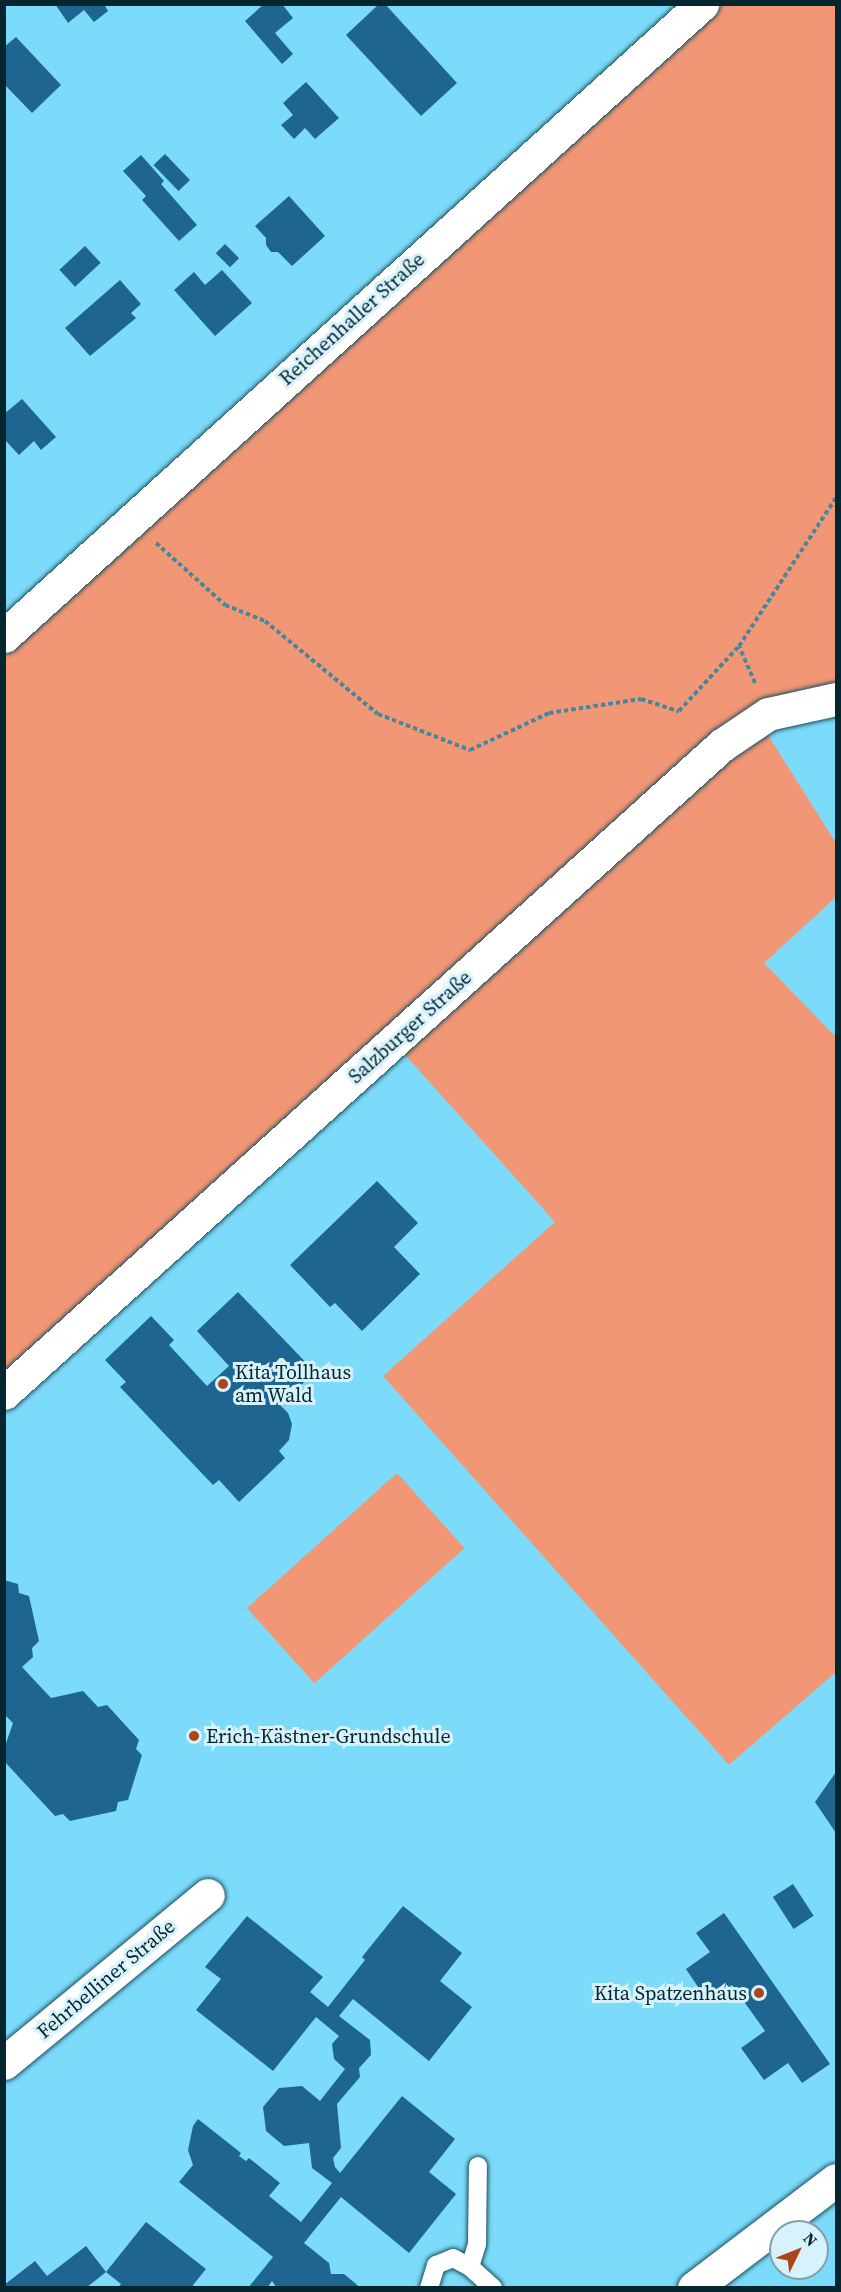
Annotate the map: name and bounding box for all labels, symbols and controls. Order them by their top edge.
street label: Reichenhaller Straße [274,247,430,391]
street label: Salzburger Straße [344,965,476,1089]
place label: Kita Tollhaus am Wald [235,1360,352,1407]
marker: Kita Tollhaus am Wald [216,1377,230,1391]
place label: Erich-Kästner-Grundschule [206,1724,451,1748]
marker: Erich-Kästner-Grundschule [187,1729,201,1743]
street label: Fehrbelliner Straße [32,1914,180,2044]
place label: Kita Spatzenhaus [594,1981,747,2005]
marker: Kita Spatzenhaus [752,1986,766,2000]
north arrow [769,2220,829,2280]
text: N [799,2227,823,2251]

